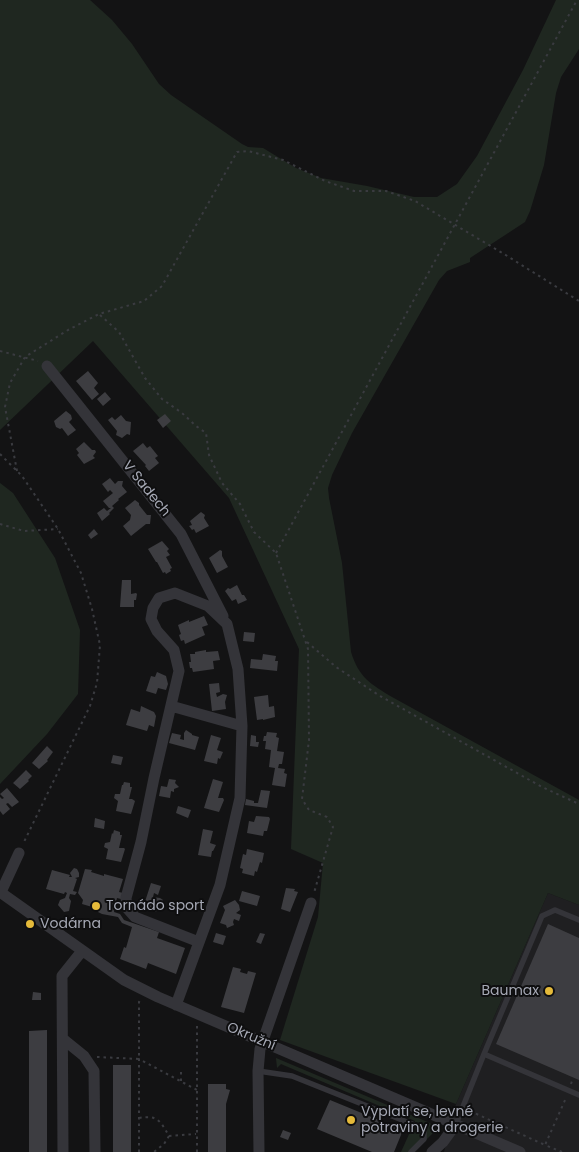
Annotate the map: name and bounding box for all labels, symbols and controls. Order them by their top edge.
street label: V Sadech [119,458,173,520]
place label: Tornádo sport [106,898,204,914]
marker: Tornádo sport [90,900,102,912]
place label: Vodárna [40,916,101,932]
marker: Vodárna [24,918,36,930]
place label: Baumax [481,983,539,999]
marker: Baumax [543,985,555,997]
street label: Okružní [224,1019,278,1055]
place label: Vyplatí se, levné potraviny a drogerie [361,1104,503,1136]
marker: Vyplatí se, levné potraviny a drogerie [345,1114,357,1126]

